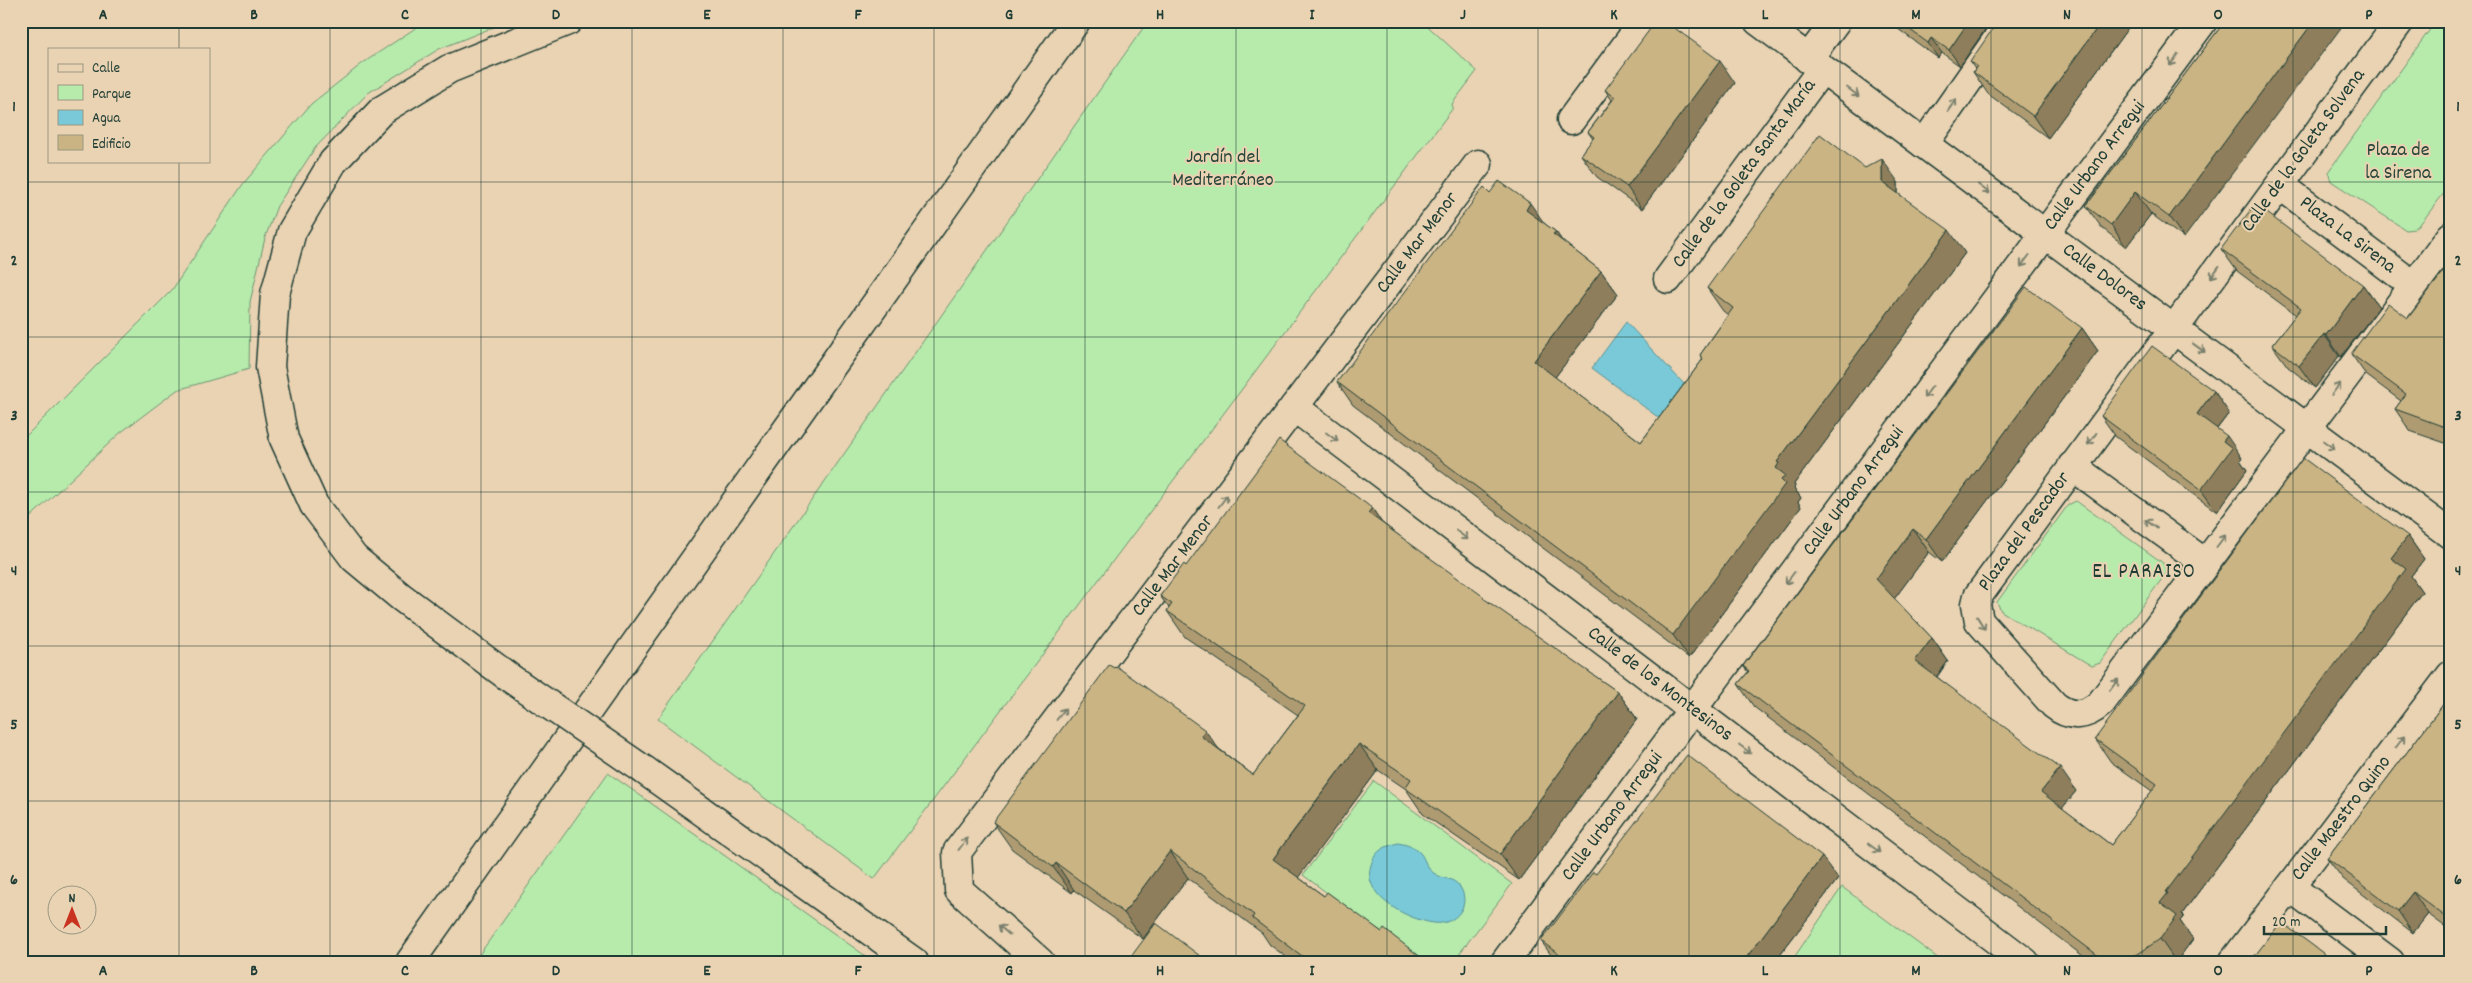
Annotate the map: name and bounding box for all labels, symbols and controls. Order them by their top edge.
text: A [99,4,108,27]
text: B [250,4,258,27]
text: C [401,4,409,27]
text: D [552,4,561,27]
text: E [703,4,711,27]
text: F [854,4,862,27]
text: G [1005,4,1013,27]
text: H [1156,4,1164,27]
text: I [1310,4,1316,27]
text: J [1460,4,1466,27]
text: K [1610,4,1618,27]
text: L [1762,4,1769,27]
text: M [1911,4,1921,27]
text: N [2063,4,2071,27]
text: O [2213,4,2223,27]
text: P [2365,4,2373,27]
legend [48,48,210,162]
one-way arrow [2169,53,2179,67]
text: Calle [92,58,121,80]
street label: Calle de la Goleta Solvena [2235,63,2373,238]
street label: Calle de la Goleta Santa María [1666,73,1824,274]
text: Parque [92,84,132,106]
one-way arrow [1846,87,1860,97]
street label: Calle Urbano Arregui [2038,95,2153,237]
text: 1 [12,96,16,119]
text: 1 [2456,96,2460,119]
one-way arrow [1947,98,1957,112]
text: Agua [92,108,121,130]
text: Edificio [92,134,131,156]
park label: Plaza de la Sirena [2365,137,2432,188]
park label: Jardín del Mediterráneo [1172,144,1274,195]
one-way arrow [1977,184,1991,194]
street label: Calle Mar Menor [1370,186,1466,300]
street label: Plaza La Sirena [2293,190,2402,281]
street label: Calle Dolores [2056,237,2153,319]
text: 2 [11,250,18,273]
text: 2 [2455,250,2462,273]
one-way arrow [2020,254,2030,268]
one-way arrow [2210,265,2221,278]
one-way arrow [2191,343,2205,353]
one-way arrow [2331,382,2341,396]
one-way arrow [1923,385,1934,398]
text: 3 [10,405,18,428]
text: 3 [2454,405,2462,428]
street label: Calle Urbano Arregui [1796,420,1912,562]
one-way arrow [1325,432,1339,442]
one-way arrow [2087,432,2097,446]
one-way arrow [2322,439,2335,450]
street label: Plaza del Pescador [1972,466,2078,598]
one-way arrow [1217,495,1228,508]
street label: Calle Mar Menor [1126,509,1222,623]
one-way arrow [2144,519,2158,529]
one-way arrow [1455,530,1469,540]
one-way arrow [2216,535,2227,548]
district label: EL PARAISO [2092,558,2196,588]
text: 4 [11,560,17,583]
text: 4 [2455,560,2461,583]
one-way arrow [1785,571,1795,585]
one-way arrow [1977,615,1987,629]
street label: Calle de los Montesinos [1581,620,1738,749]
one-way arrow [2109,678,2119,692]
one-way arrow [1056,707,1066,721]
text: 5 [10,714,18,737]
text: 5 [2454,714,2462,737]
one-way arrow [2395,735,2405,749]
one-way arrow [1738,744,1751,755]
street label: Calle Urbano Arregui [1555,745,1671,888]
street label: Calle Maestro Quino [2285,750,2399,887]
one-way arrow [958,837,968,851]
one-way arrow [1867,842,1880,853]
text: 6 [10,869,18,892]
text: 6 [2454,869,2462,892]
north arrow [48,886,98,936]
text: N [69,889,76,909]
scale bar [2264,903,2387,935]
text: 20 m [2272,912,2300,934]
one-way arrow [997,924,1010,935]
text: A [99,960,108,983]
text: B [250,960,258,983]
text: C [401,960,409,983]
text: D [552,960,561,983]
text: E [703,960,711,983]
text: F [854,960,862,983]
text: G [1005,960,1013,983]
text: H [1156,960,1164,983]
text: I [1310,960,1316,983]
text: J [1460,960,1466,983]
text: K [1610,960,1618,983]
text: L [1762,960,1769,983]
text: M [1911,960,1921,983]
text: N [2063,960,2071,983]
text: O [2213,960,2223,983]
text: P [2365,960,2373,983]

